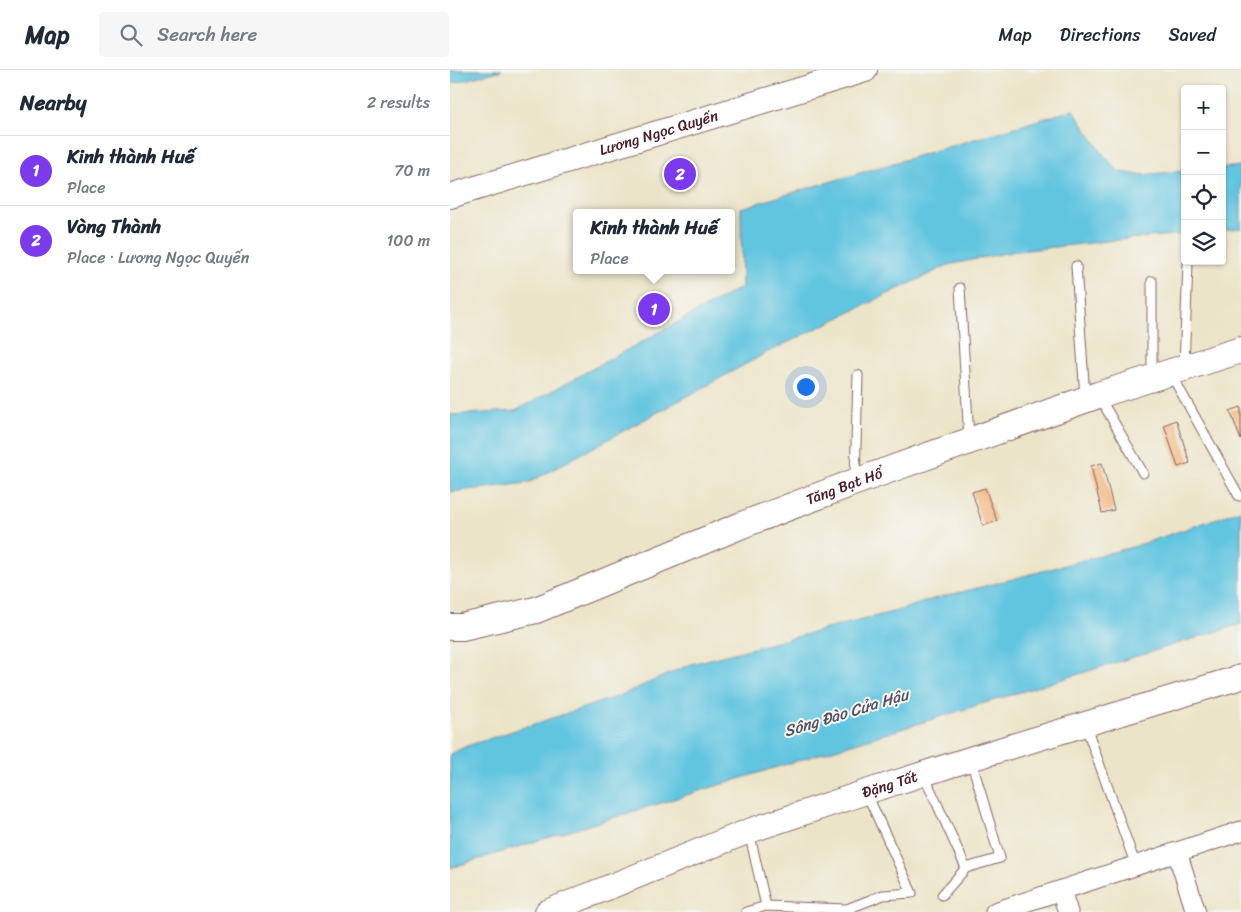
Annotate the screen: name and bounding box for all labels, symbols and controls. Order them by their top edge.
search box [99,12,449,57]
text: Map [25,14,69,56]
text: Search here [157,18,257,51]
text: Map [999,19,1032,51]
text: Directions [1060,19,1141,51]
text: Saved [1169,19,1216,51]
icon: search [117,21,145,49]
text: Nearby [20,84,86,122]
map controls [1181,85,1226,265]
button: + [1181,85,1226,130]
text: 2 results [367,88,430,117]
street label: Lương Ngọc Quyến [596,102,721,163]
button: − [1181,130,1226,175]
text: Kinh thành Huế [67,140,195,173]
pin: 2 [664,155,696,193]
text: 1 [33,156,39,185]
text: 70 m [394,156,430,185]
text: Place [67,173,106,202]
button: locate [1181,175,1226,220]
popup [573,209,735,274]
text: Vòng Thành [67,210,161,243]
text: Kinh thành Huế [590,211,718,244]
button: layers [1181,220,1226,265]
text: 2 [31,226,41,255]
text: 100 m [386,226,430,255]
text: Place · Lương Ngọc Quyến [67,243,249,272]
text: Place [590,244,629,273]
pin: 1 [638,290,670,328]
your location [793,374,819,400]
street label: Tăng Bạt Hổ [802,459,888,513]
water label: Sông Đào Cửa Hậu [780,679,914,745]
street label: Đặng Tất [859,763,921,805]

